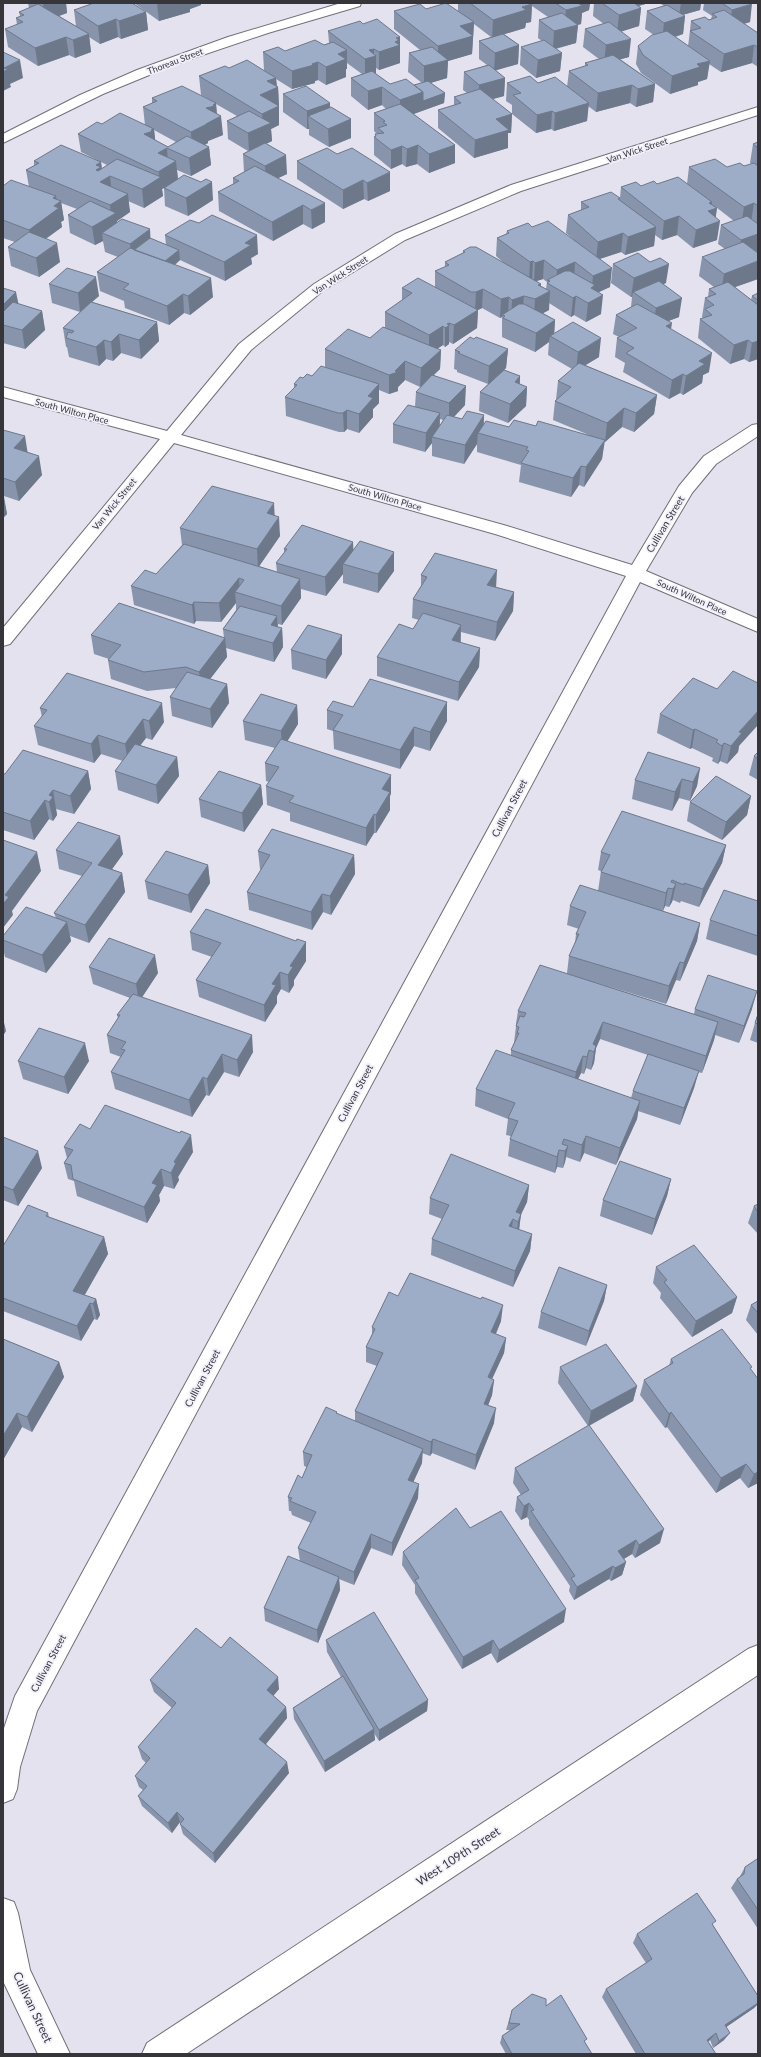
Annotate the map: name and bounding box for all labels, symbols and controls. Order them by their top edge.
street label: Thoreau Street [146,45,205,77]
street label: Van Wick Street [605,135,670,165]
street label: Van Wick Street [310,253,370,297]
street label: South Wilton Place [34,396,110,426]
street label: Van Wick Street [90,475,139,532]
street label: South Wilton Place [347,481,423,513]
street label: Cullivan Street [643,493,687,554]
street label: South Wilton Place [655,577,729,617]
street label: Cullivan Street [489,777,529,839]
street label: Cullivan Street [335,1062,375,1124]
street label: Cullivan Street [182,1347,222,1409]
street label: Cullivan Street [28,1632,68,1694]
street label: West 109th Street [413,1823,503,1889]
street label: Cullivan Street [10,1969,56,2045]

